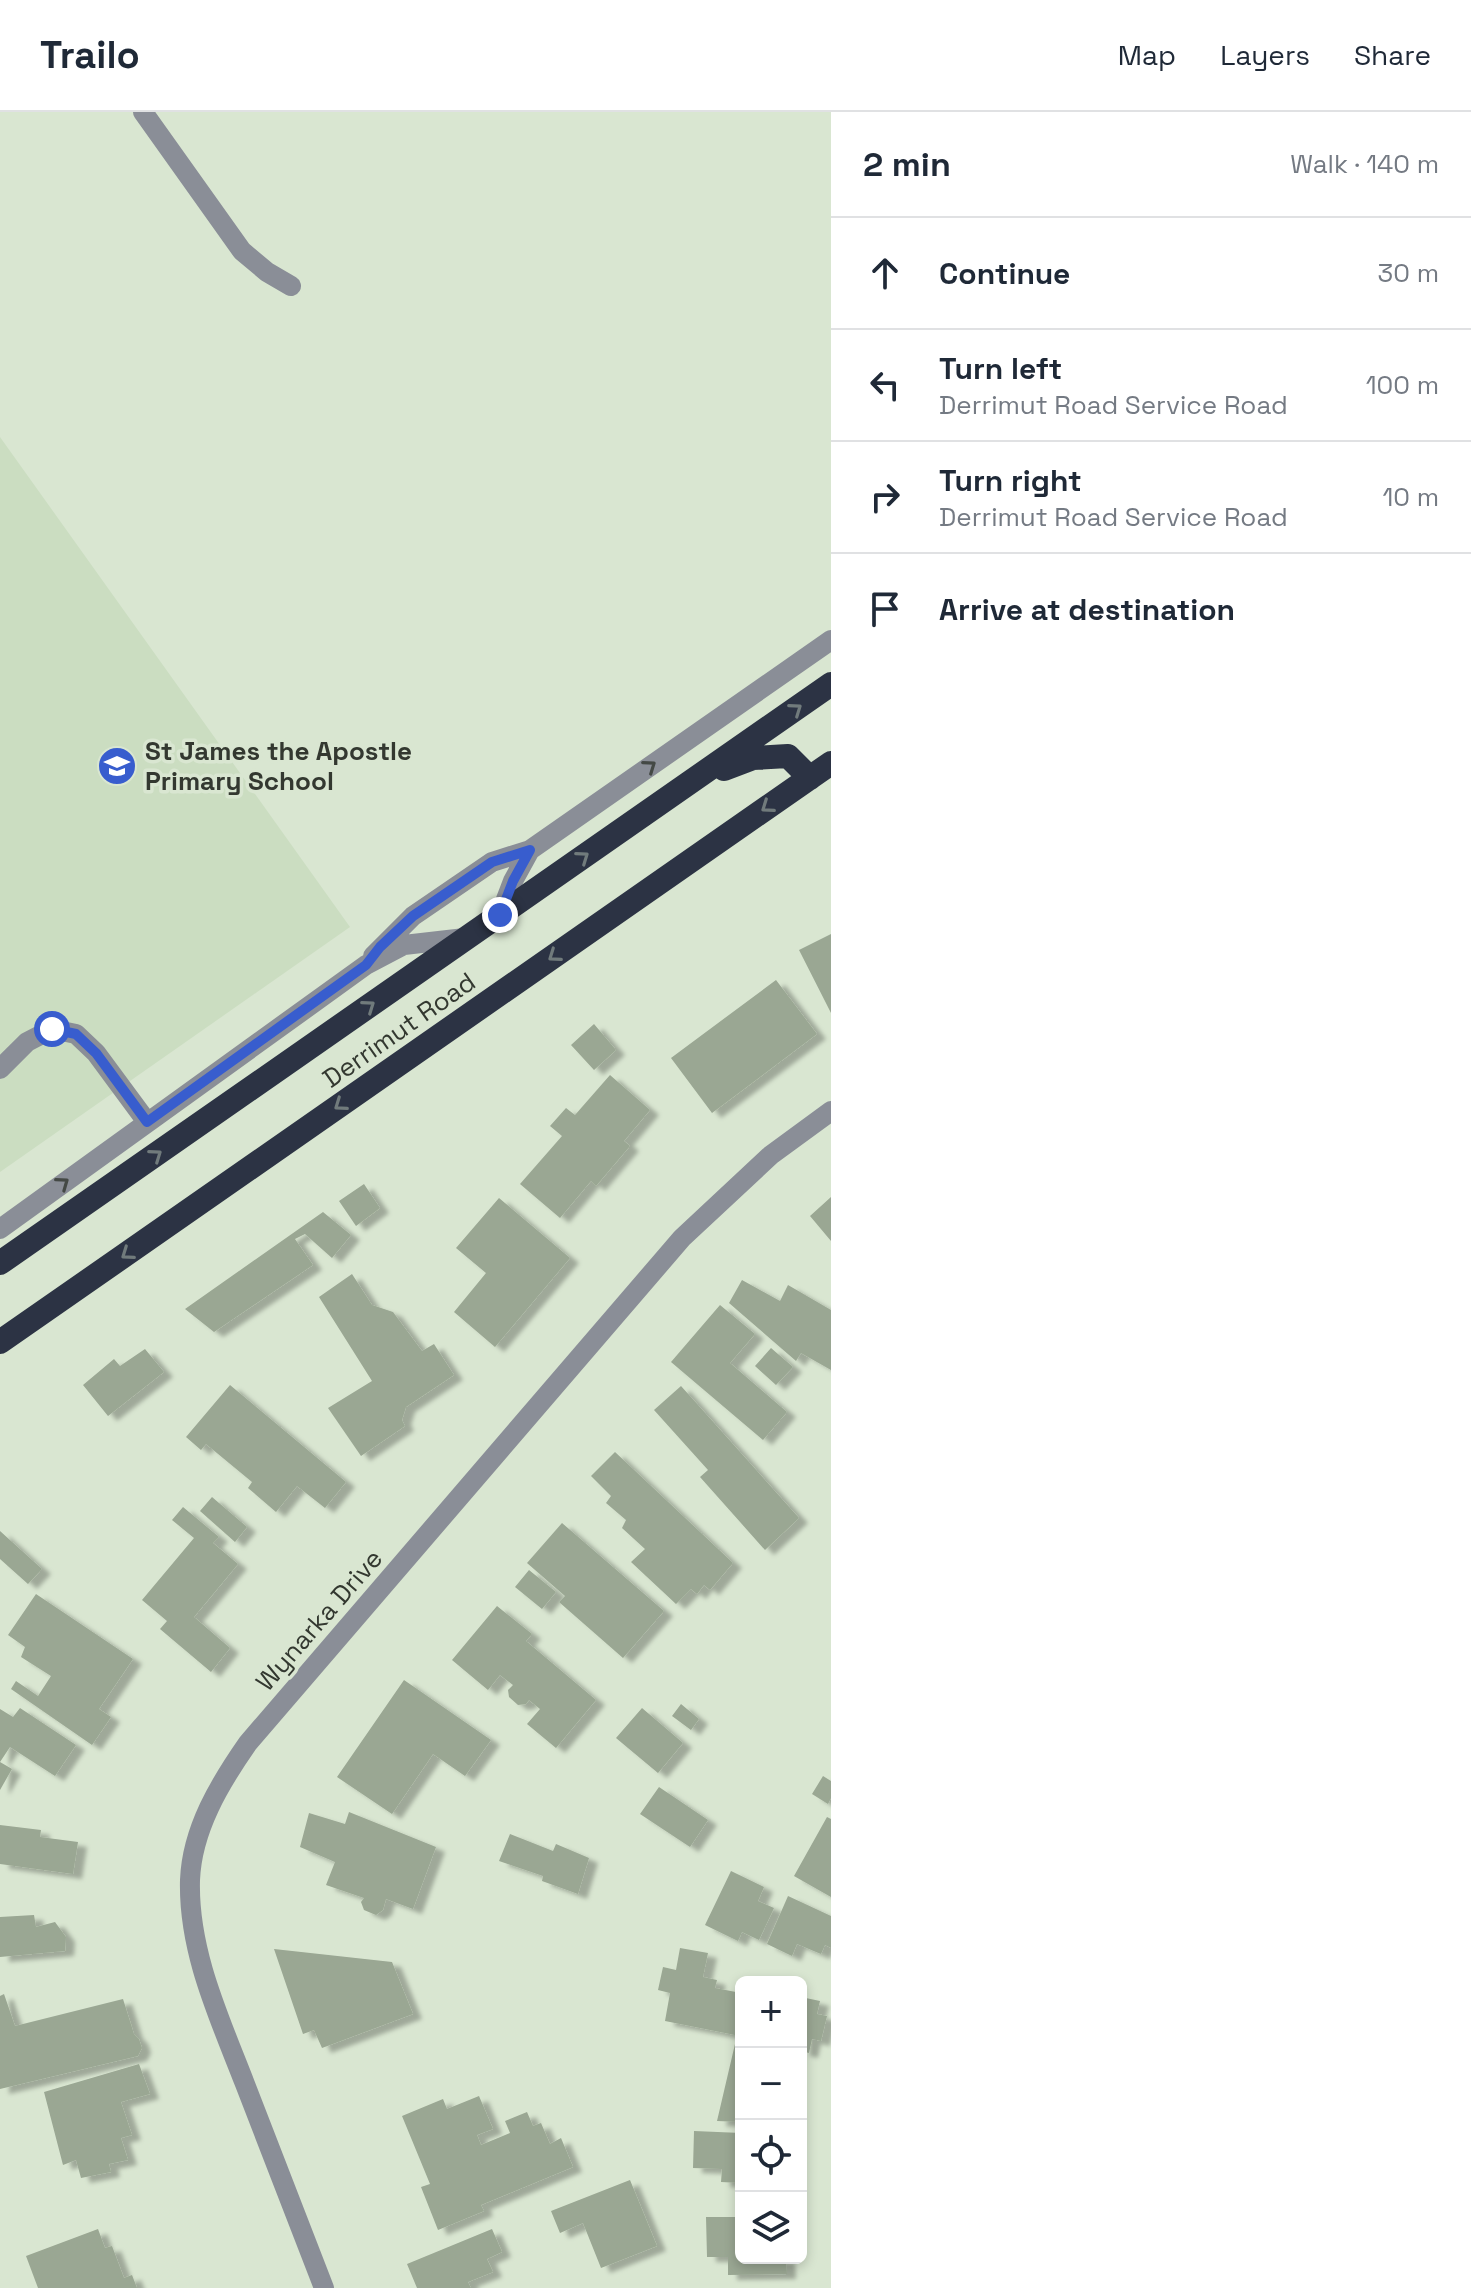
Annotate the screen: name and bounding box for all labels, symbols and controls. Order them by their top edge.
text: Trailo [40,31,140,79]
text: Map [1118,37,1176,73]
text: Layers [1220,37,1310,73]
text: Share [1354,37,1431,73]
text: 2 min [863,143,951,186]
text: Walk · 140 m [1290,147,1439,181]
icon: ahead [863,251,907,295]
text: Continue [939,254,1070,293]
text: 30 m [1378,256,1439,290]
text: Turn left [939,349,1062,388]
icon: left [863,363,907,407]
text: 100 m [1366,368,1439,402]
text: Derrimut Road Service Road [939,388,1288,422]
text: Turn right [939,461,1082,500]
icon: right [863,475,907,519]
text: 10 m [1382,480,1439,514]
text: Derrimut Road Service Road [939,500,1288,534]
icon: arrive [863,587,907,631]
text: Arrive at destination [939,590,1235,629]
one-way arrow [788,704,802,719]
place label: St James the Apostle Primary School [145,734,412,798]
school or university icon: St James the Apostle Primary School [96,745,138,787]
one-way arrow [642,761,656,776]
one-way arrow [762,797,776,812]
one-way arrow [574,852,588,867]
route end [482,897,518,933]
one-way arrow [548,946,562,961]
street label: Derrimut Road [316,965,482,1095]
one-way arrow [361,1001,375,1016]
route start [34,1011,70,1047]
one-way arrow [335,1095,349,1110]
one-way arrow [147,1150,161,1165]
one-way arrow [54,1179,69,1193]
one-way arrow [122,1244,136,1258]
street label: Wynarka Drive [248,1542,390,1698]
map controls [735,1976,807,2264]
button: + [735,1976,807,2048]
button: − [735,2048,807,2120]
button: locate [735,2120,807,2192]
button: layers [735,2192,807,2264]

